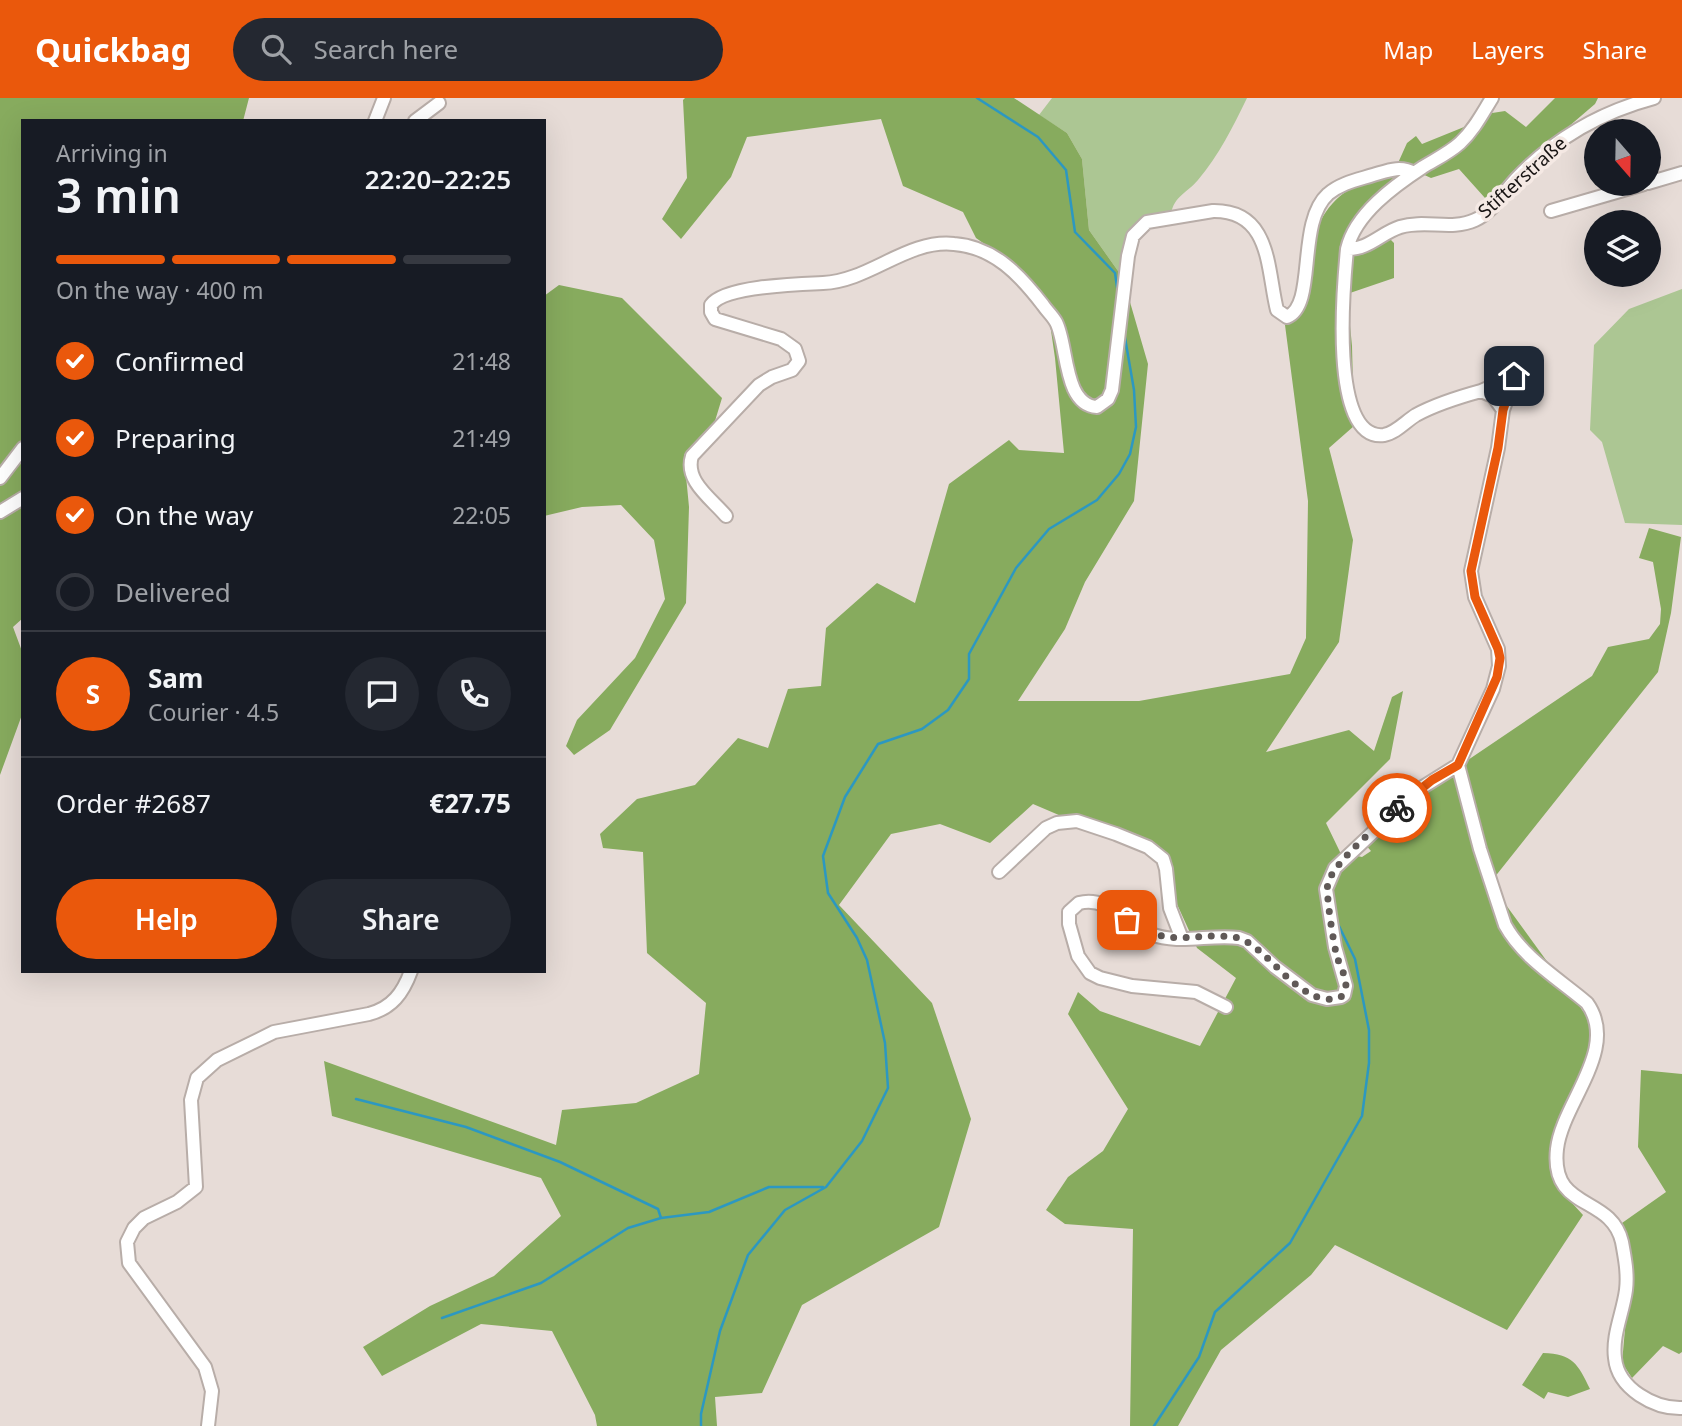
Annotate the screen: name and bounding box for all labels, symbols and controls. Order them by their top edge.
search box [233,18,723,81]
text: Quickbag [35,27,191,72]
icon: search [257,30,295,68]
text: Search here [313,31,458,67]
text: Map [1383,33,1433,66]
text: Layers [1471,33,1545,66]
text: Share [1583,33,1647,66]
north arrow [1584,119,1661,196]
map controls [1584,119,1661,287]
street label: Stifterstraße [1472,130,1572,224]
text: Arriving in [56,137,168,169]
text: 22:20–22:25 [365,161,511,197]
text: 3 min [56,164,181,226]
button: layers [1584,210,1661,287]
text: On the way · 400 m [56,274,263,306]
icon: check [56,342,94,380]
text: Confirmed [115,343,245,379]
text: 21:48 [452,345,511,377]
pin [1484,346,1544,406]
icon: home [1495,357,1533,395]
icon: check [56,419,94,457]
text: Preparing [115,420,236,456]
text: 21:49 [452,422,511,454]
icon: check [56,496,94,534]
text: On the way [115,497,253,533]
text: 22:05 [452,499,511,531]
text: Delivered [115,574,231,610]
button: chat [345,657,419,731]
button: phone [437,657,511,731]
text: Sam [148,660,203,696]
text: S [86,676,100,712]
text: Courier · 4.5 [148,696,279,728]
courier [1362,773,1432,843]
text: Order #2687 [56,785,211,821]
text: €27.75 [429,785,511,821]
icon: bike [1378,789,1416,827]
button: Help [56,879,277,959]
button: Share [291,879,511,959]
pin [1097,890,1157,950]
icon: bag [1108,901,1146,939]

